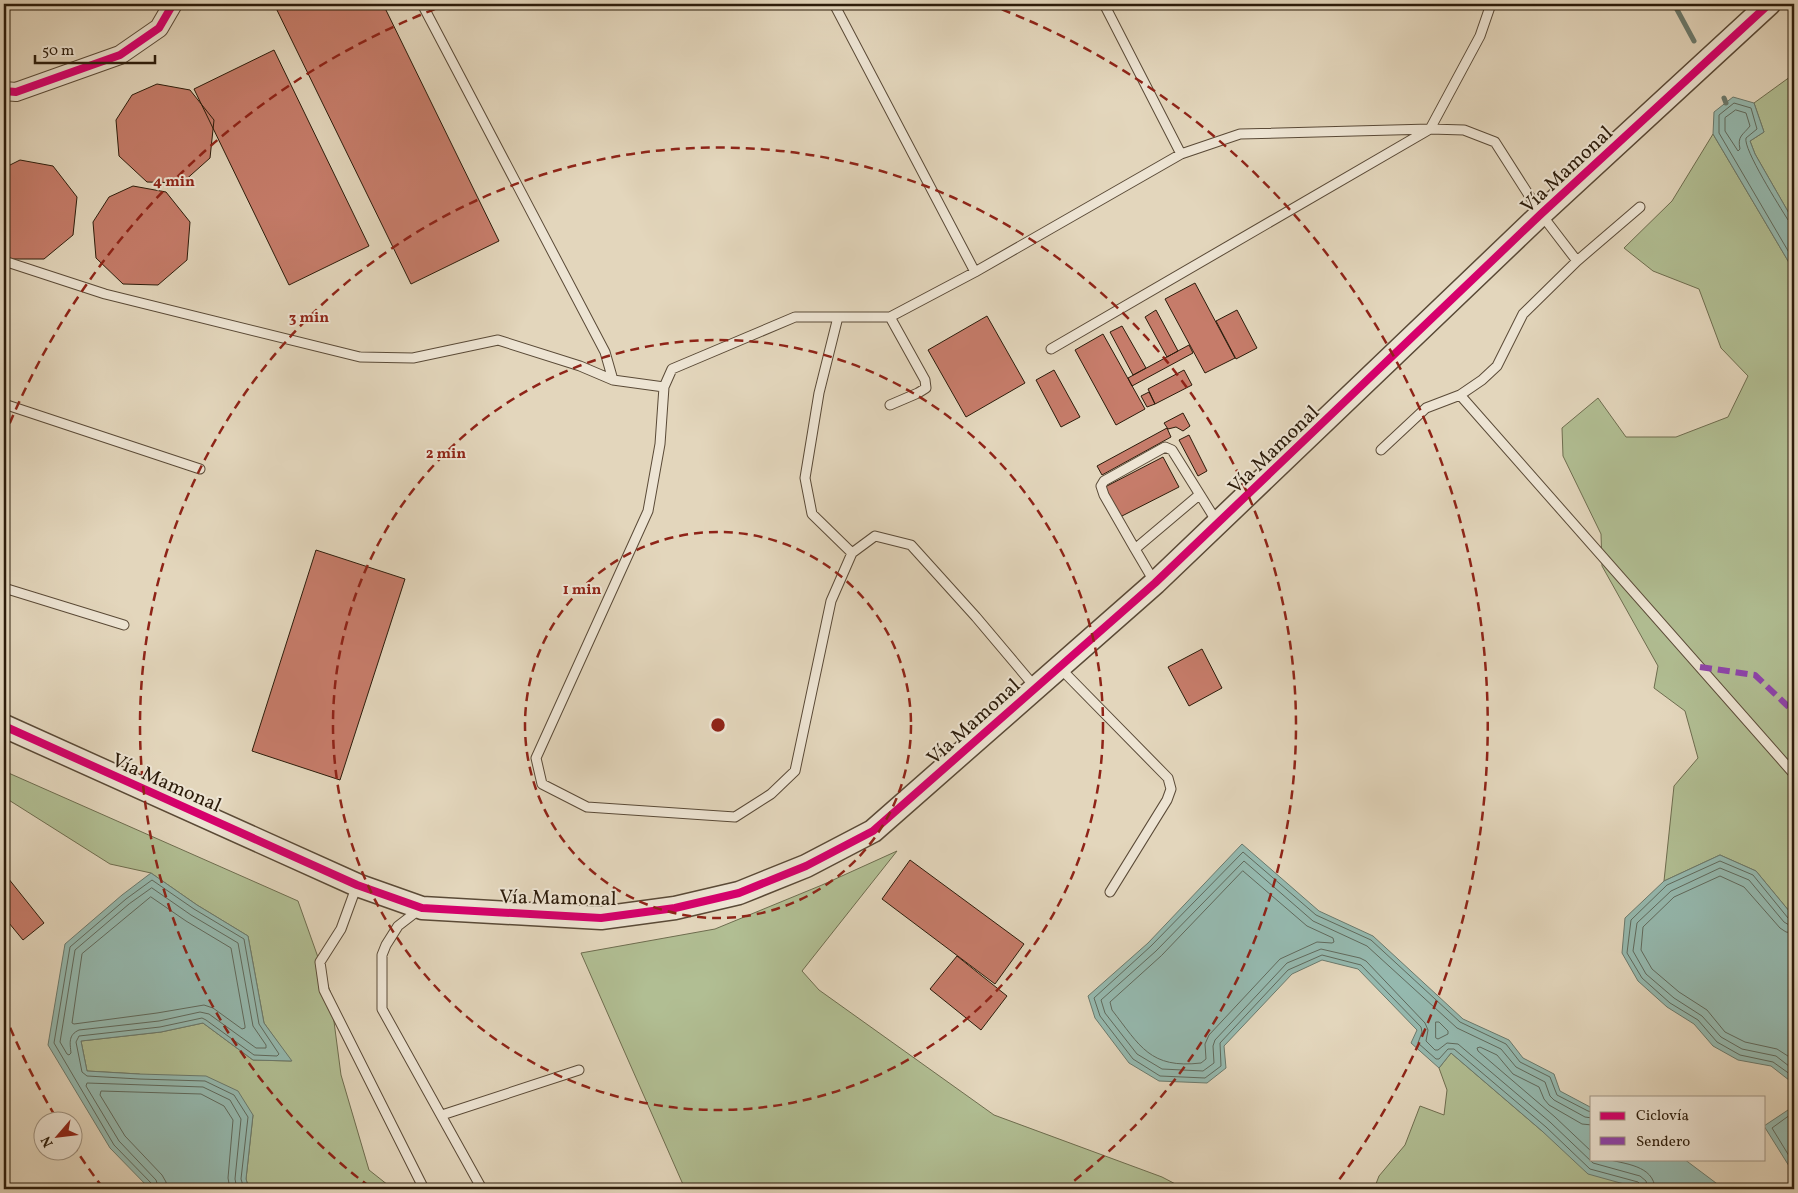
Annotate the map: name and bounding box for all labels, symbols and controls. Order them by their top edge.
scale bar [35,32,155,64]
text: 50 m [42,41,74,62]
street label: Vía Mamonal [1515,120,1620,221]
text: 4 min [153,172,195,193]
text: 3 min [289,308,329,329]
street label: Vía Mamonal [1222,400,1326,501]
text: 2 min [426,444,466,465]
text: 1 min [563,580,601,601]
street label: Vía Mamonal [921,673,1027,772]
centre of rings [709,716,727,734]
street label: Vía Mamonal [107,747,225,820]
street label: Vía Mamonal [499,884,617,914]
legend [1590,1096,1766,1160]
text: Ciclovía [1636,1106,1689,1127]
north arrow [32,1110,82,1160]
text: N [37,1132,59,1150]
text: Sendero [1636,1132,1690,1153]

